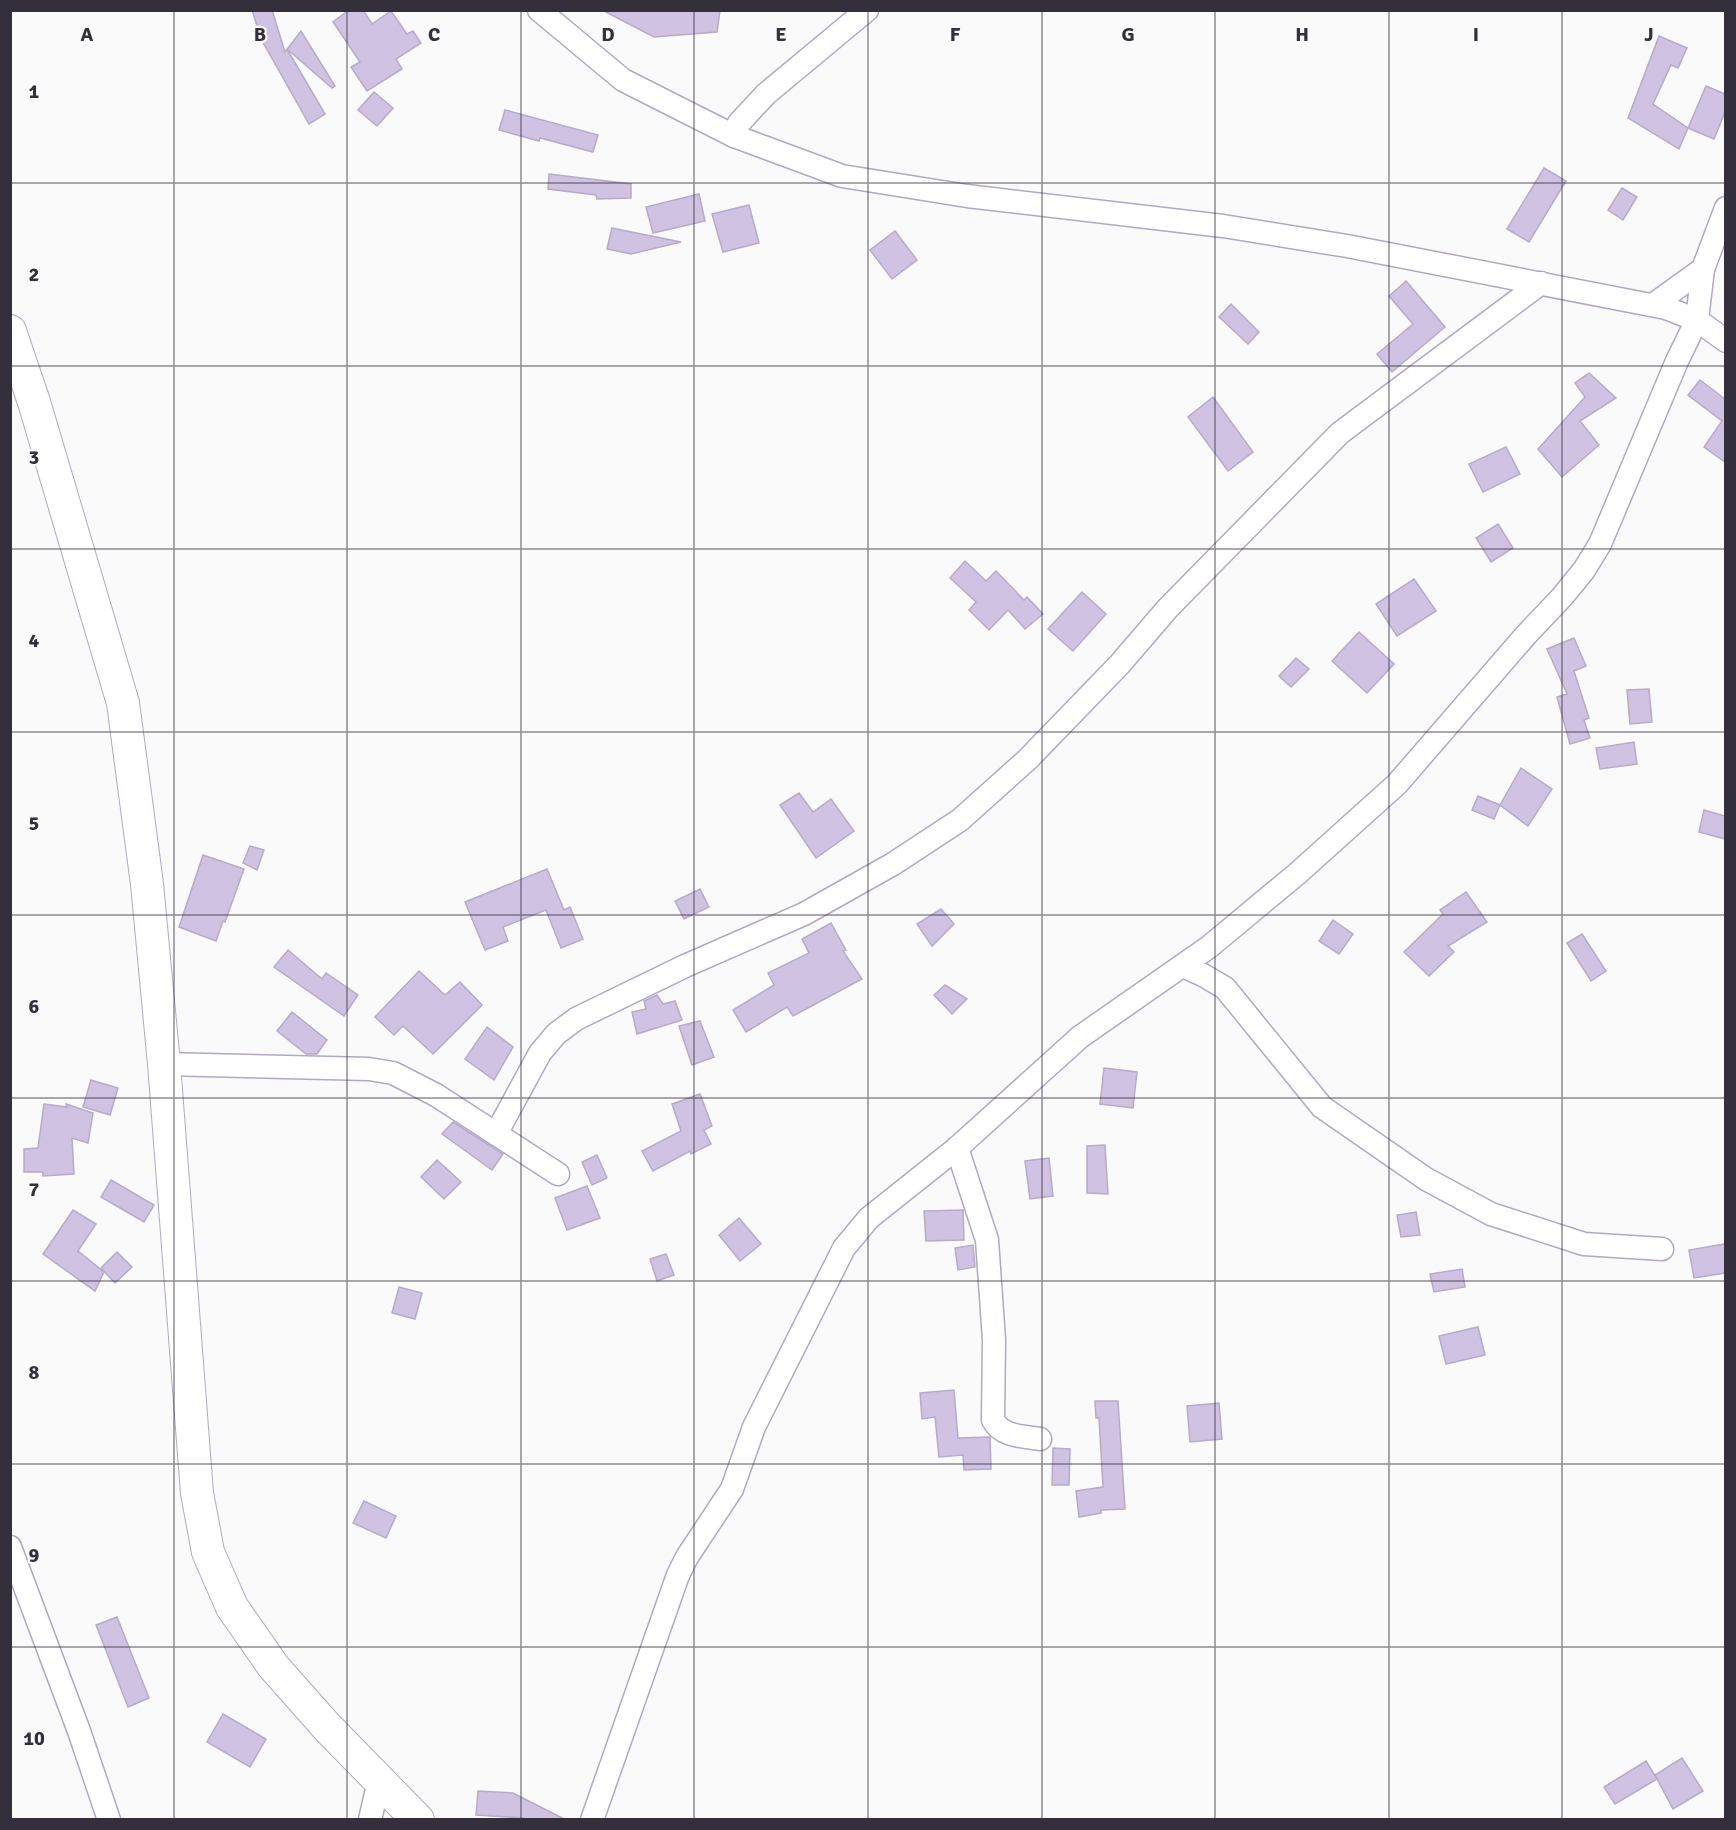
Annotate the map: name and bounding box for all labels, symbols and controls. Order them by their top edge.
text: A [81,22,94,47]
text: B [254,22,266,47]
text: C [428,22,440,47]
text: D [601,22,615,47]
text: E [775,22,787,47]
text: F [950,22,961,47]
text: G [1121,22,1135,47]
text: H [1295,22,1309,47]
text: I [1473,22,1479,47]
text: J [1644,22,1654,47]
text: 1 [29,79,40,104]
text: 2 [29,262,39,287]
text: 3 [29,445,39,470]
text: 4 [29,628,40,653]
text: 5 [29,811,39,836]
text: 6 [29,994,40,1019]
text: 7 [29,1177,40,1202]
text: 8 [29,1360,40,1385]
text: 9 [29,1543,40,1568]
text: 10 [23,1726,45,1751]

